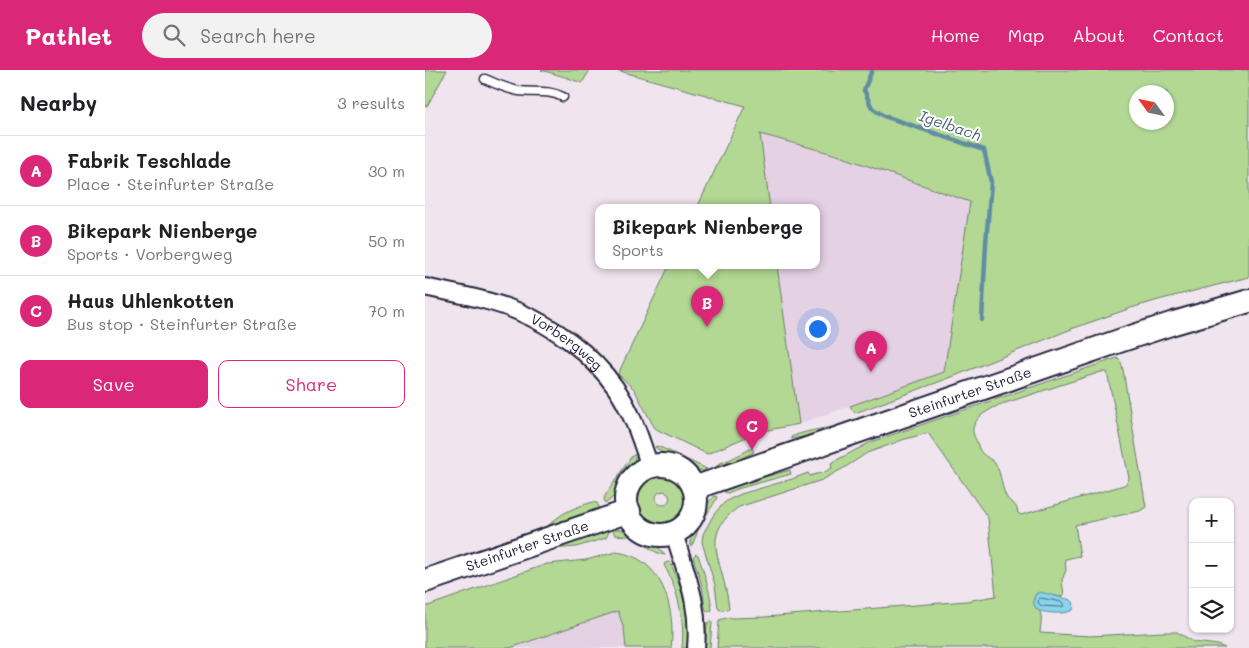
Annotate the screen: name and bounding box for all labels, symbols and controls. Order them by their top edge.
search box [142,13,492,58]
text: Pathlet [25,20,112,51]
icon: search [160,21,188,49]
text: Search here [200,23,316,48]
text: Home [931,23,980,47]
text: Map [1008,23,1044,47]
text: About [1072,23,1125,47]
text: Contact [1153,23,1224,47]
north arrow [1129,85,1174,130]
text: Nearby [20,89,97,116]
text: 3 results [337,92,405,113]
water label: Igelbach [917,105,984,145]
text: Fabrik Teschlade [67,148,231,173]
text: A [30,160,42,181]
text: 30 m [368,160,405,181]
text: Place · Steinfurter Straße [67,173,274,194]
popup [595,204,820,269]
text: Bikepark Nienberge [612,214,803,239]
text: Bikepark Nienberge [67,218,257,243]
text: B [31,230,41,251]
text: 50 m [368,230,405,251]
text: Sports [612,239,663,260]
text: Sports · Vorbergweg [67,243,232,264]
pin: B [691,286,723,327]
text: Haus Uhlenkotten [67,288,234,313]
text: C [30,300,42,321]
text: 70 m [368,300,405,321]
street label: Vorbergweg [528,309,607,374]
text: Bus stop · Steinfurter Straße [67,313,297,334]
your location [805,316,831,342]
pin: A [855,331,887,372]
button: Save [20,360,208,408]
button: Share [218,360,405,408]
street label: Steinfurter Straße [906,362,1034,422]
pin: C [736,409,768,450]
map controls [1189,498,1234,633]
button: + [1189,498,1234,543]
street label: Steinfurter Straße [463,516,591,575]
button: − [1189,543,1234,588]
button: layers [1189,588,1234,633]

